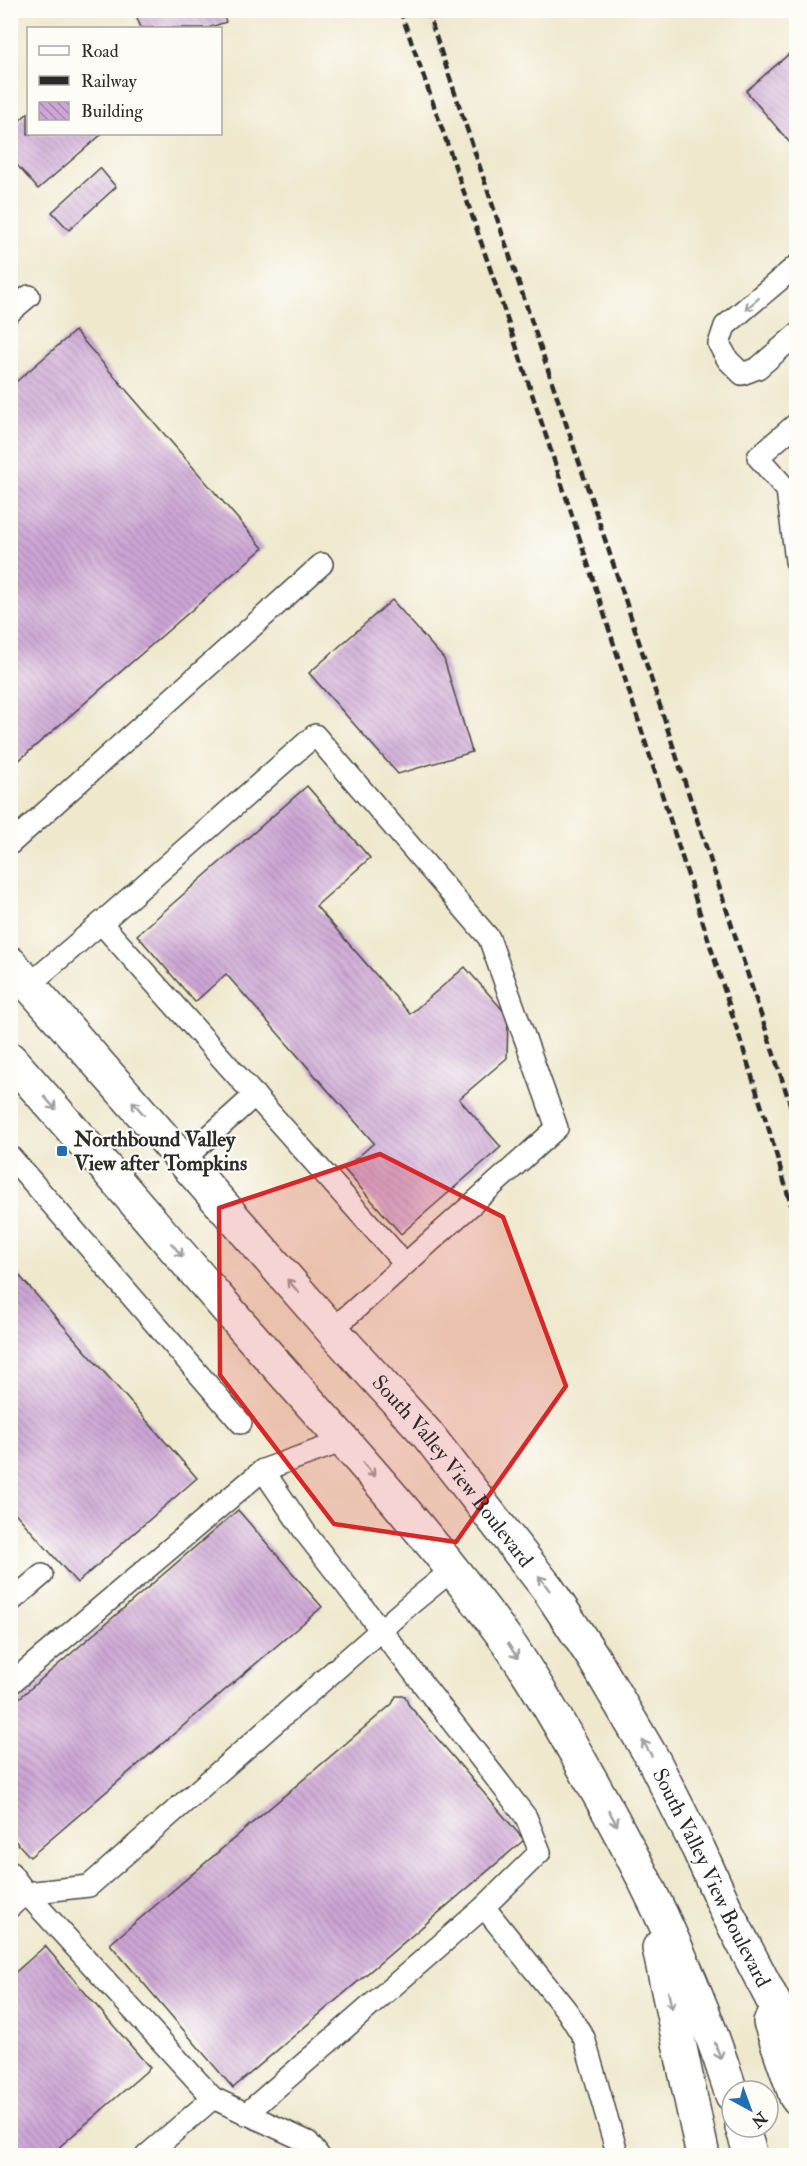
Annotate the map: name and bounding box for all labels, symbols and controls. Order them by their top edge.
legend [27,27,222,135]
text: Road [81,40,119,63]
text: Railway [81,70,138,93]
text: Building [81,100,144,123]
one-way arrow [744,297,760,310]
one-way arrow [43,1095,57,1110]
one-way arrow [131,1100,144,1116]
place label: Northbound Valley View after Tompkins [73,1126,247,1177]
marker: Northbound Valley View after Tompkins [55,1144,69,1158]
one-way arrow [171,1242,184,1258]
one-way arrow [287,1278,300,1294]
street label: South Valley View Boulevard [366,1370,539,1573]
one-way arrow [362,1462,376,1477]
one-way arrow [537,1575,550,1591]
one-way arrow [507,1642,519,1658]
one-way arrow [640,1740,652,1757]
street label: South Valley View Boulevard [646,1764,777,1992]
one-way arrow [607,1809,619,1826]
one-way arrow [665,1990,676,2010]
one-way arrow [713,2041,724,2060]
north arrow [720,2079,780,2139]
text: N [747,2107,772,2132]

